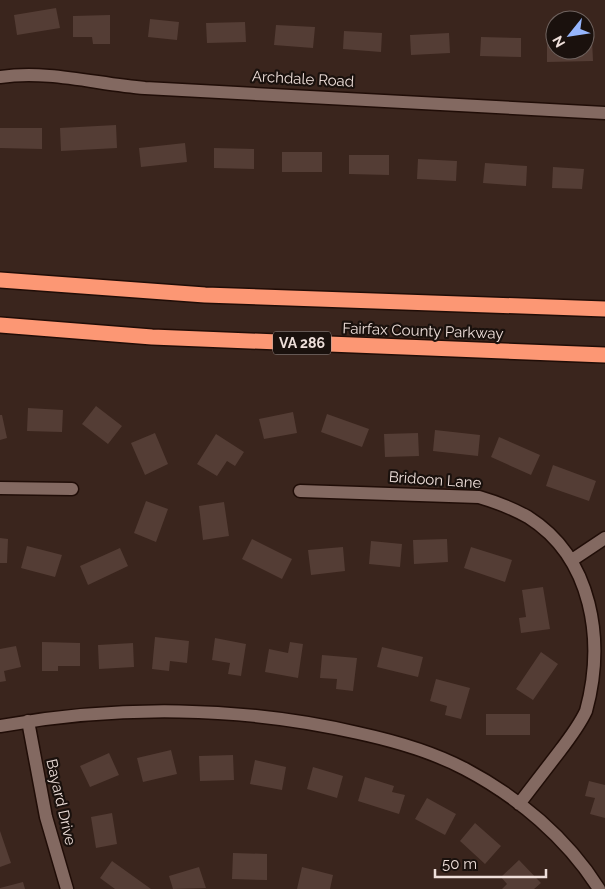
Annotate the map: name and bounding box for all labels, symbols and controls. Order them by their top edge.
north arrow [545,10,595,60]
text: N [549,33,568,50]
street label: Archdale Road [251,67,355,91]
street label: Fairfax County Parkway [342,319,504,343]
road number: VA 286 [273,332,331,354]
street label: Bridoon Lane [388,468,482,492]
street label: Bayard Drive [42,757,80,847]
scale bar [435,846,546,878]
text: 50 m [442,855,477,873]

